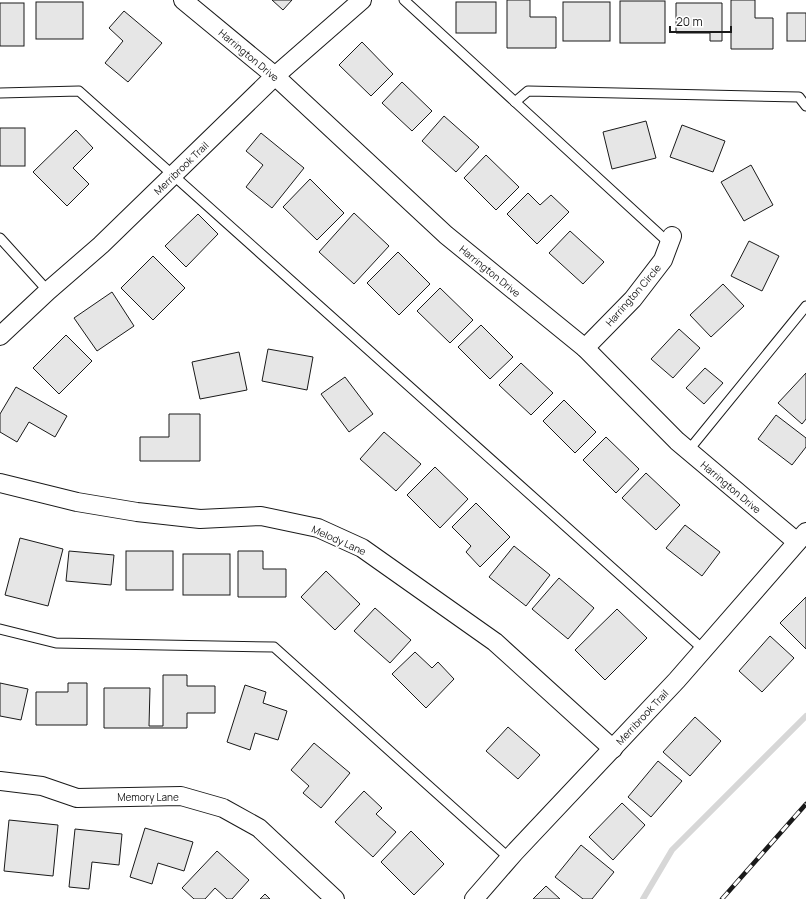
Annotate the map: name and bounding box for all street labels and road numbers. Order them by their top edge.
street label: Harrington Drive [216,26,282,85]
street label: Merribrook Trail [151,138,211,198]
street label: Harrington Drive [457,242,524,300]
street label: Harrington Circle [602,261,664,329]
street label: Harrington Drive [698,458,764,517]
street label: Melody Lane [310,522,369,558]
street label: Merribrook Trail [613,686,671,748]
street label: Memory Lane [117,790,179,804]

